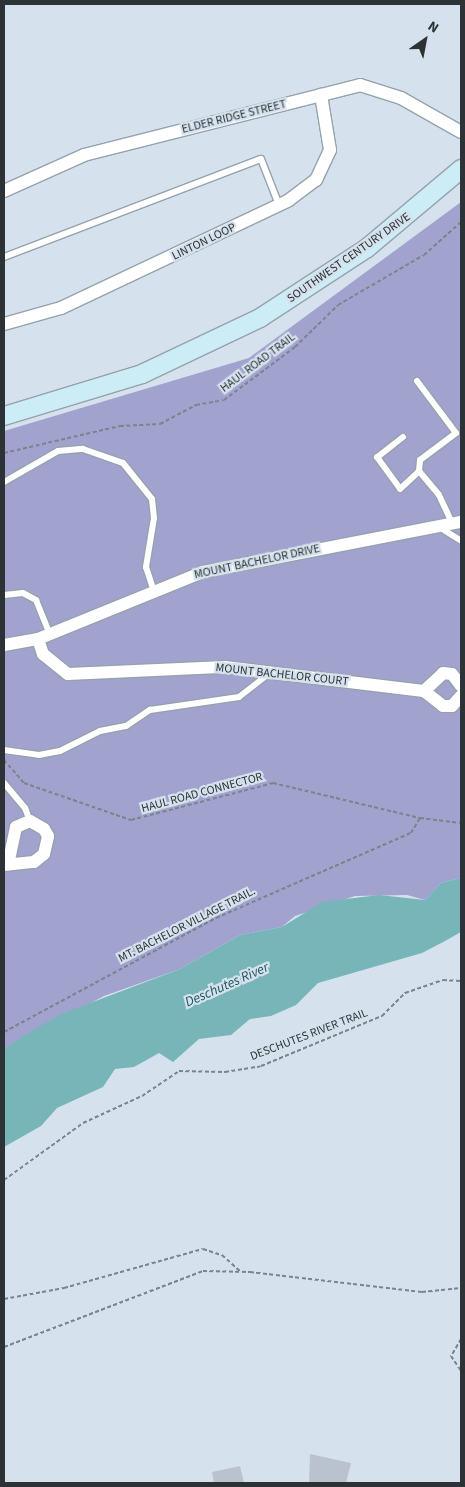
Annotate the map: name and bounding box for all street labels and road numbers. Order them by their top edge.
street label: ELDER RIDGE STREET [180,97,288,137]
street label: SOUTHWEST CENTURY DRIVE [285,210,413,306]
street label: LINTON LOOP [170,220,238,264]
street label: HAUL ROAD TRAIL [218,330,298,396]
street label: MOUNT BACHELOR DRIVE [193,542,321,582]
street label: MOUNT BACHELOR COURT [215,661,349,689]
street label: HAUL ROAD CONNECTOR [140,770,264,816]
street label: MT. BACHELOR VILLAGE TRAIL. [116,884,258,966]
street label: DESCHUTES RIVER TRAIL [248,1006,370,1064]

